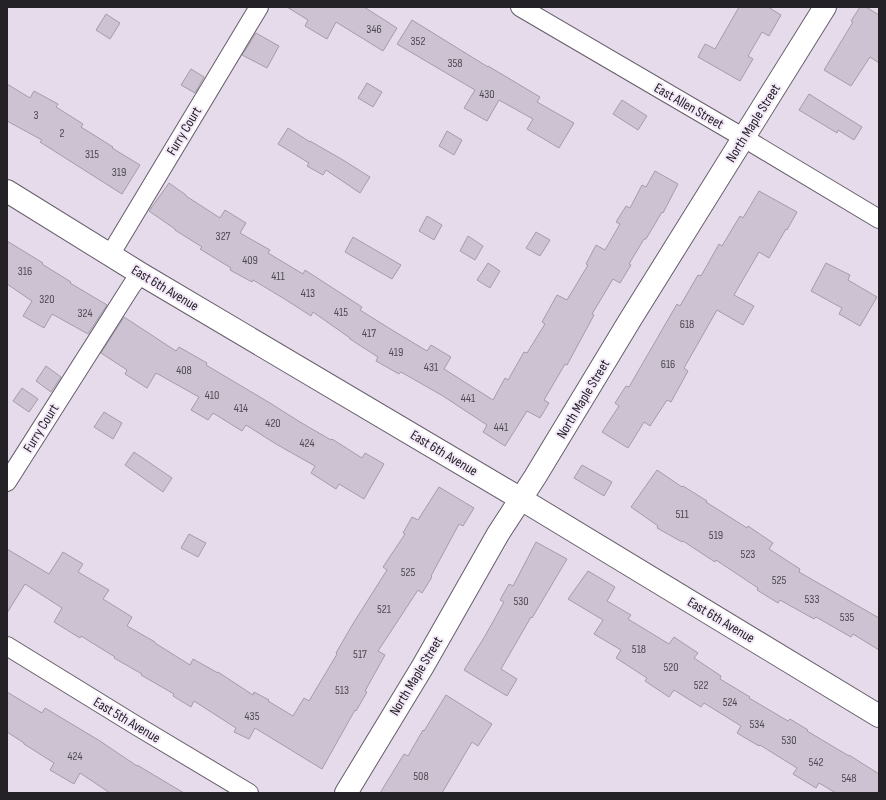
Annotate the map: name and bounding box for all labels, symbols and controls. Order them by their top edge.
house number: 346 [366,22,382,37]
house number: 352 [411,34,425,49]
house number: 358 [447,56,463,71]
street label: East Allen Street [651,79,727,133]
street label: North Maple Street [722,81,784,165]
house number: 430 [479,87,495,102]
street label: Furry Court [163,104,205,158]
house number: 3 [33,108,39,123]
house number: 2 [60,126,65,141]
house number: 315 [85,147,99,162]
house number: 319 [112,165,126,180]
house number: 327 [216,229,231,244]
house number: 409 [242,253,258,268]
street label: East 6th Avenue [128,261,202,315]
house number: 316 [18,264,32,279]
house number: 411 [271,269,286,284]
house number: 413 [301,286,315,301]
house number: 320 [39,292,55,307]
house number: 415 [334,305,348,320]
house number: 324 [78,306,92,321]
house number: 618 [680,317,694,332]
house number: 417 [362,326,376,341]
house number: 419 [389,345,403,360]
street label: North Maple Street [553,356,613,442]
house number: 616 [661,357,675,372]
house number: 431 [424,360,439,375]
house number: 408 [176,363,192,378]
house number: 410 [205,388,219,403]
house number: 441 [461,391,476,406]
street label: Furry Court [20,401,62,455]
house number: 414 [234,401,248,416]
house number: 420 [265,416,281,431]
house number: 441 [494,420,509,435]
street label: East 6th Avenue [407,426,481,480]
house number: 424 [300,436,314,451]
house number: 511 [675,507,689,522]
house number: 519 [709,528,723,543]
house number: 523 [741,547,755,562]
house number: 525 [401,565,415,580]
house number: 525 [772,573,786,588]
house number: 533 [805,592,819,607]
street label: East 6th Avenue [684,593,758,647]
house number: 530 [513,594,529,609]
house number: 521 [377,602,392,617]
house number: 535 [840,610,855,625]
street label: North Maple Street [386,633,446,719]
house number: 518 [632,642,646,657]
house number: 517 [353,647,367,662]
house number: 520 [663,660,679,675]
house number: 522 [694,678,708,693]
house number: 513 [335,683,349,698]
street label: East 5th Avenue [91,693,163,747]
house number: 524 [723,695,737,710]
house number: 435 [245,709,260,724]
house number: 534 [750,717,764,732]
house number: 530 [781,733,797,748]
house number: 424 [68,749,82,764]
house number: 542 [809,755,823,770]
house number: 508 [413,769,429,784]
house number: 548 [841,771,857,786]

